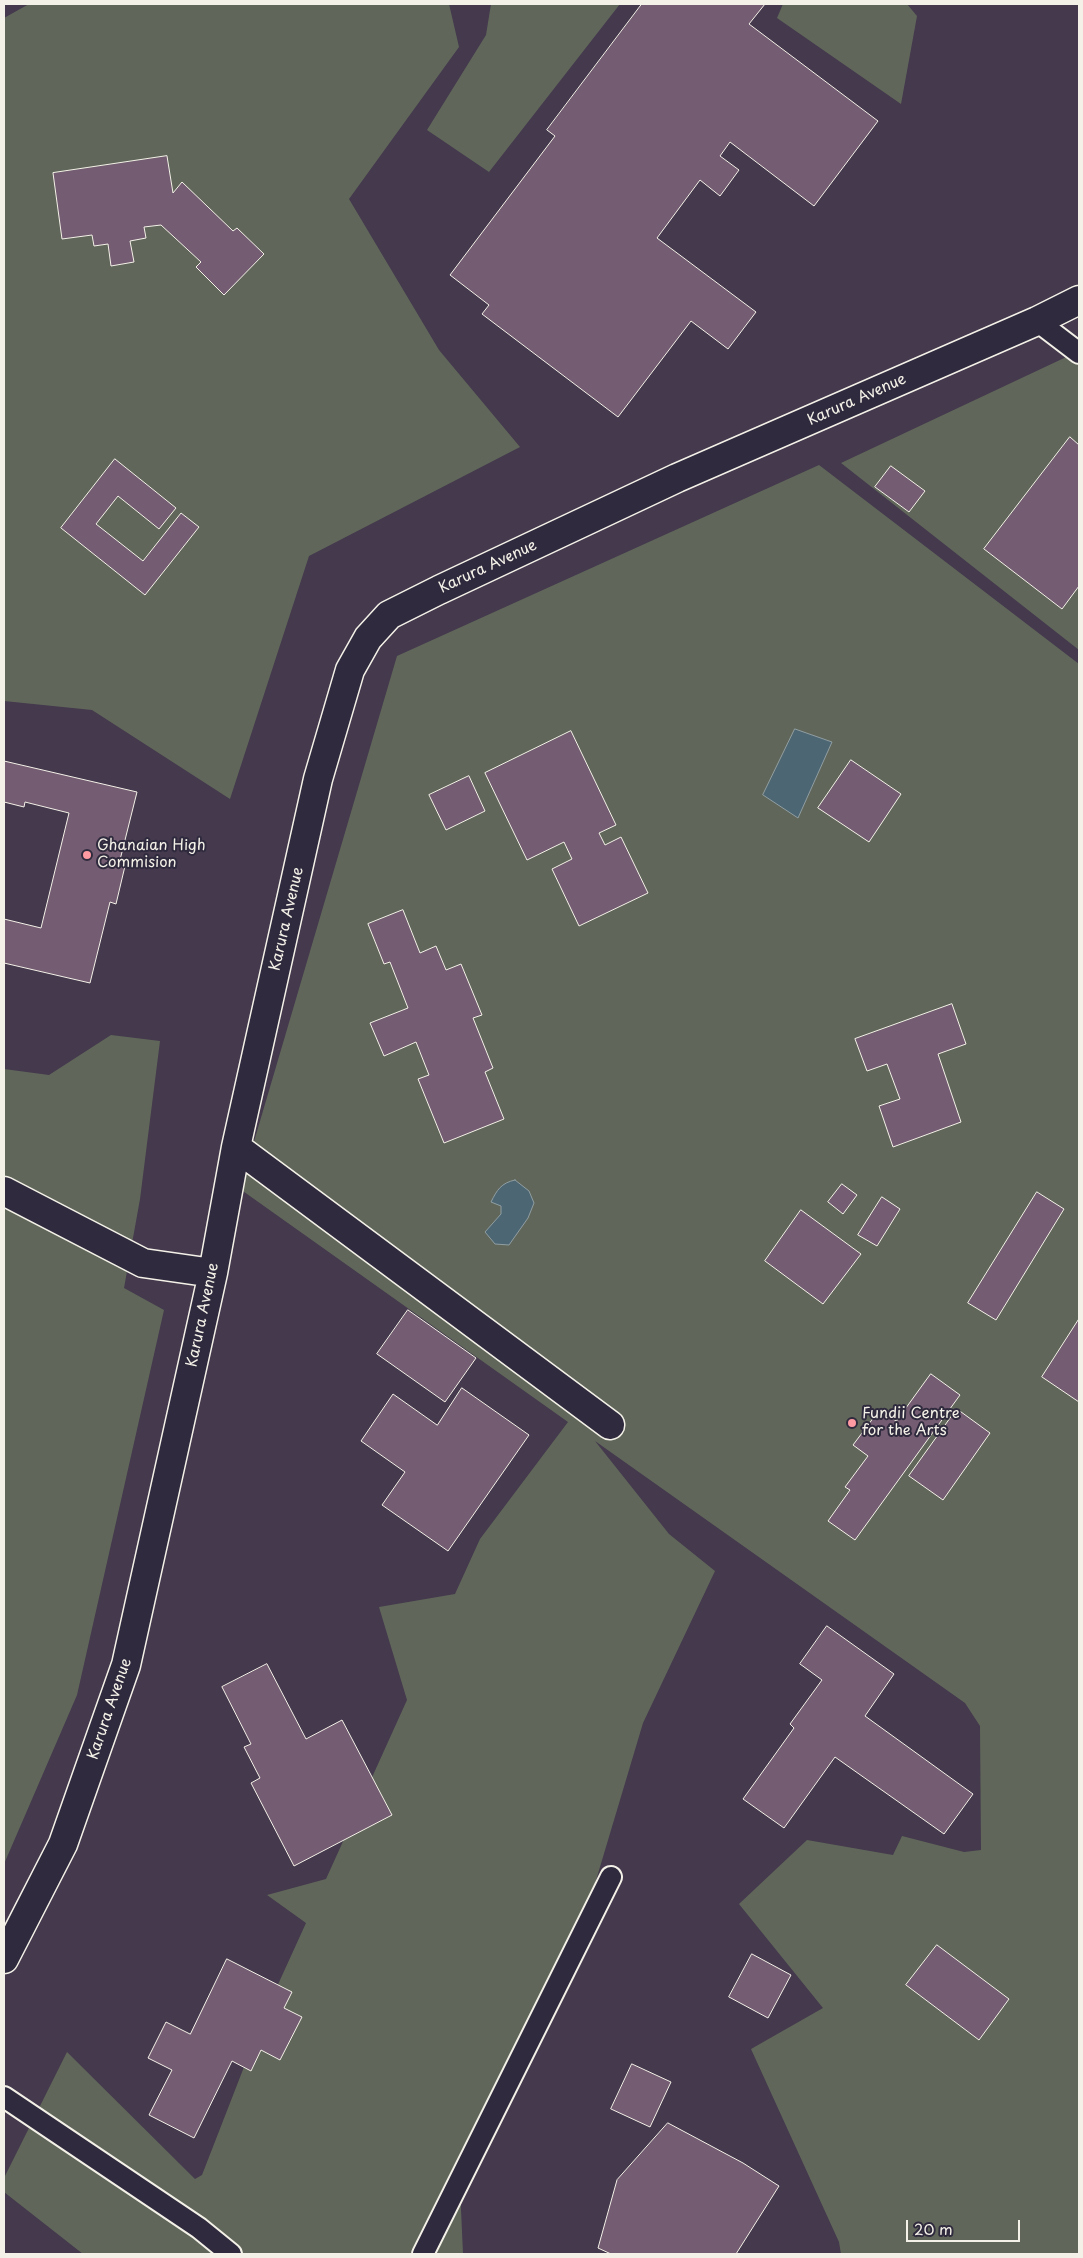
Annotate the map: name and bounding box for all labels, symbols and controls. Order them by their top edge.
street label: Karura Avenue [805,370,909,430]
street label: Karura Avenue [436,536,540,598]
place label: Ghanaian High Commision [97,837,206,872]
marker: Ghanaian High Commision [81,849,93,861]
street label: Karura Avenue [266,865,308,973]
street label: Karura Avenue [183,1261,223,1369]
place label: Fundii Centre for the Arts [862,1405,960,1440]
marker: Fundii Centre for the Arts [846,1417,858,1429]
street label: Karura Avenue [84,1656,136,1762]
scale bar [908,2210,1022,2242]
text: 20 m [914,2217,953,2240]

